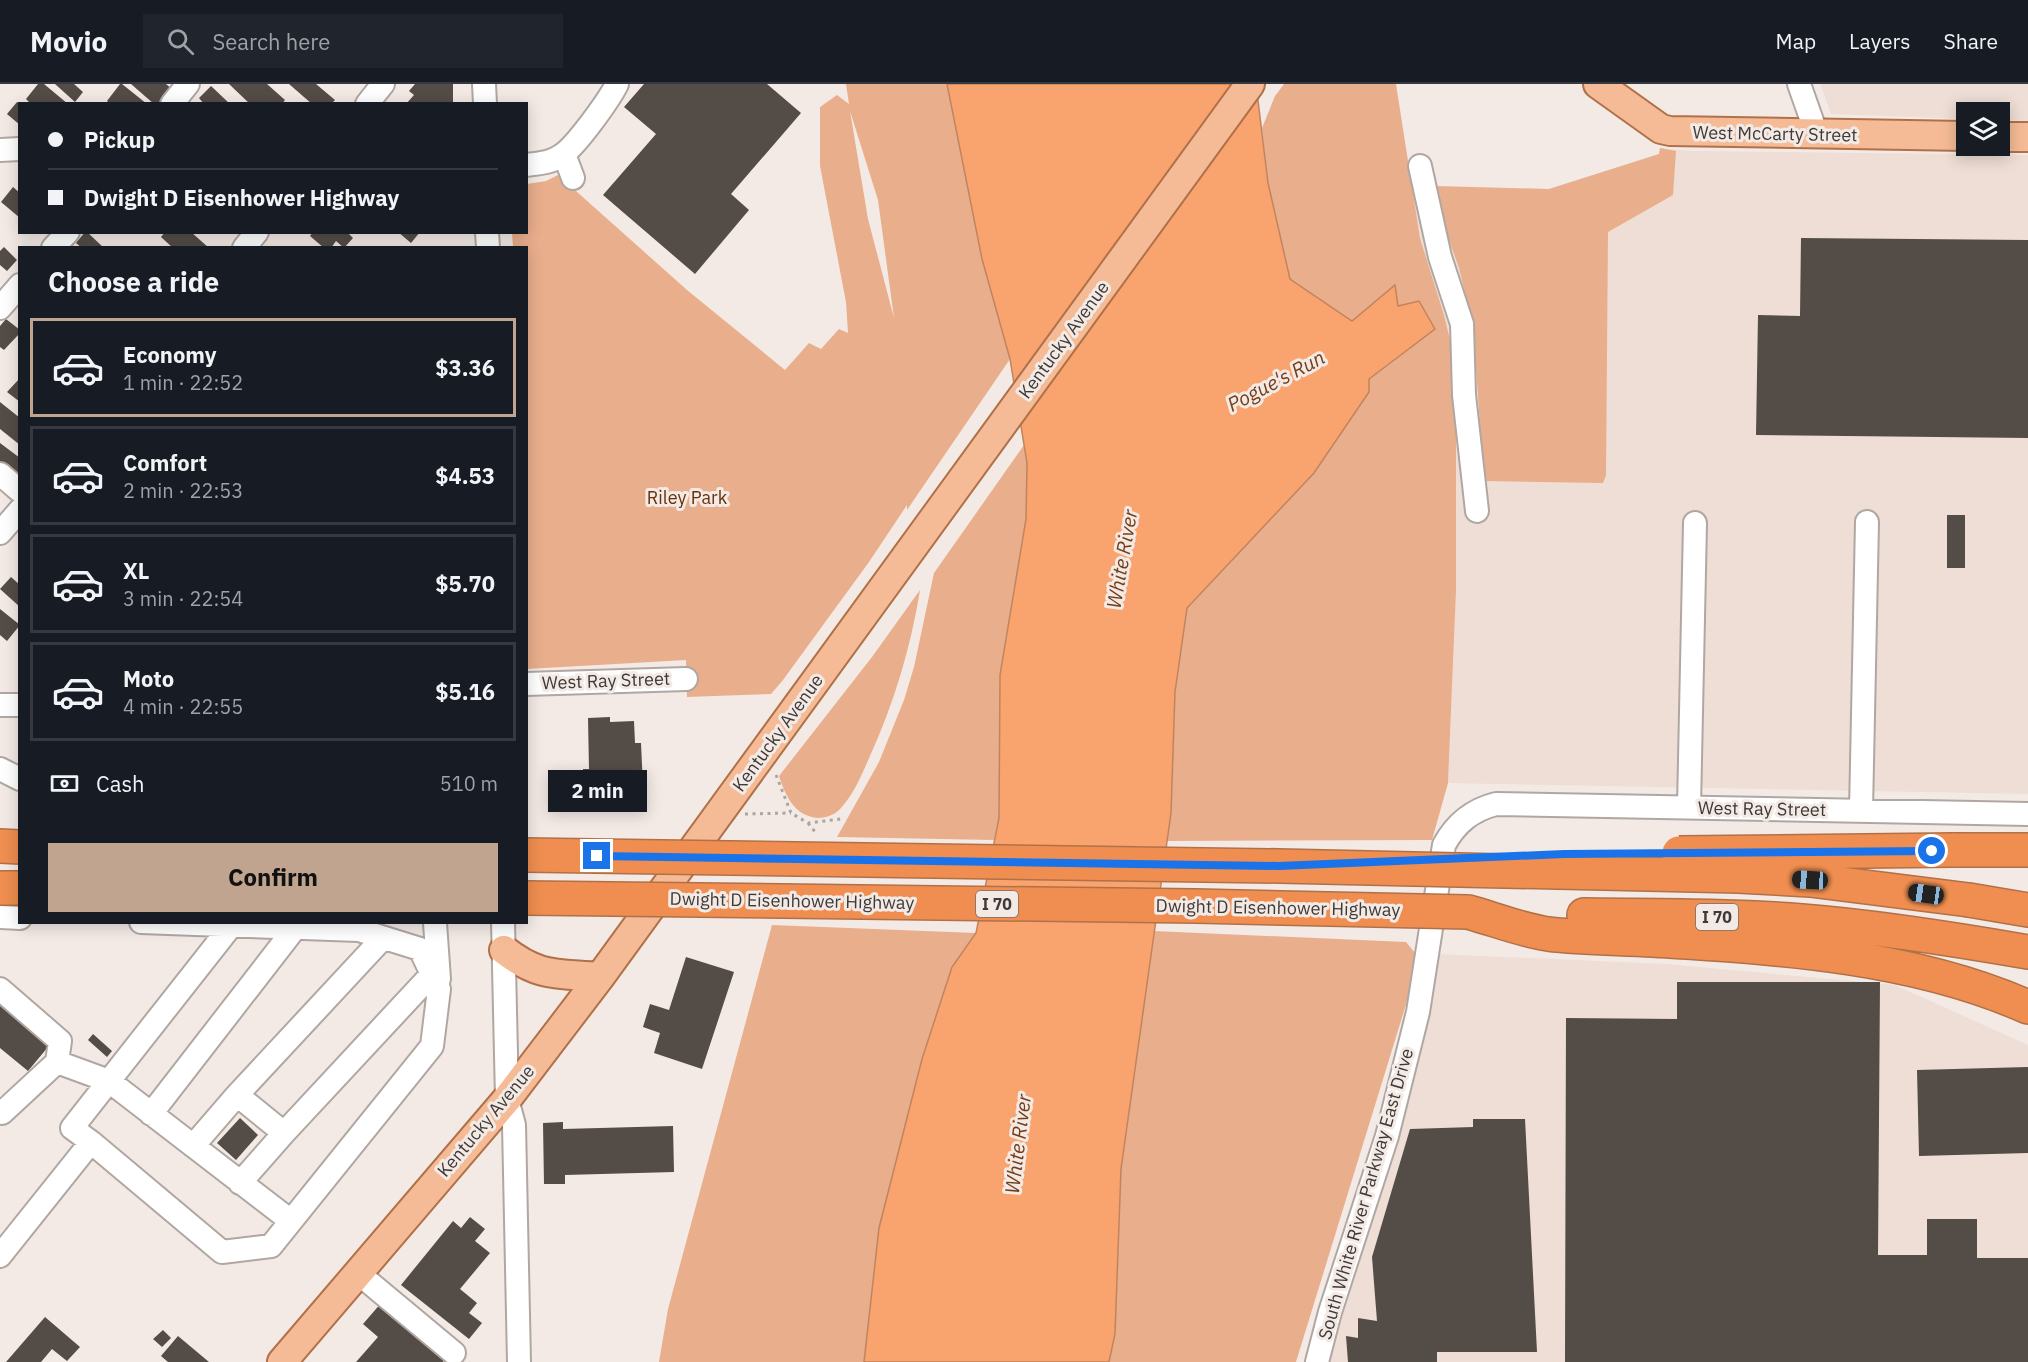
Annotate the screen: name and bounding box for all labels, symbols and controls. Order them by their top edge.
search box [143,14,563,68]
text: Movio [30,23,107,60]
icon: search [164,25,197,58]
text: Search here [212,27,330,56]
text: Map [1776,27,1816,55]
text: Layers [1849,27,1911,55]
text: Share [1944,27,1998,55]
map controls [1956,102,2010,156]
button: layers [1956,102,2010,156]
street label: West McCarty Street [1692,121,1858,146]
text: Pickup [84,125,155,154]
text: Dwight D Eisenhower Highway [84,183,399,212]
text: Choose a ride [48,264,219,299]
street label: Kentucky Avenue [1013,276,1114,403]
text: Economy [123,340,217,369]
icon: car [51,341,105,395]
water label: Pogue's Run [1222,344,1329,418]
text: $3.36 [435,353,495,382]
text: 1 min · 22:52 [123,369,243,396]
text: Comfort [123,448,207,477]
icon: car [51,449,105,503]
text: $4.53 [435,461,495,490]
text: 2 min · 22:53 [123,477,243,504]
park label: Riley Park [647,486,728,509]
water label: White River [1100,507,1144,610]
text: XL [123,556,149,585]
icon: car [51,557,105,611]
text: $5.70 [435,569,495,598]
text: 3 min · 22:54 [123,585,243,612]
text: Moto [123,664,174,693]
icon: car [51,665,105,719]
street label: West Ray Street [541,667,671,694]
street label: Kentucky Avenue [727,669,828,796]
text: $5.16 [435,677,495,706]
text: 4 min · 22:55 [123,693,243,720]
icon: cash [48,767,81,800]
text: Cash [96,769,145,798]
callout: 2 min [548,769,646,811]
text: 510 m [440,770,498,797]
text: 2 min [571,777,624,804]
street label: West Ray Street [1698,796,1826,821]
route start [1918,837,1945,864]
route end [583,842,610,869]
button: Confirm [48,843,498,912]
car [1792,870,1828,890]
car [1907,883,1945,905]
street label: Dwight D Eisenhower Highway [670,887,915,914]
road number: I 70 [976,891,1018,917]
street label: Dwight D Eisenhower Highway [1156,894,1401,921]
road number: I 70 [1696,904,1738,930]
street label: South White River Parkway East Drive [1313,1045,1418,1342]
street label: Kentucky Avenue [432,1060,539,1181]
water label: White River [998,1092,1037,1195]

